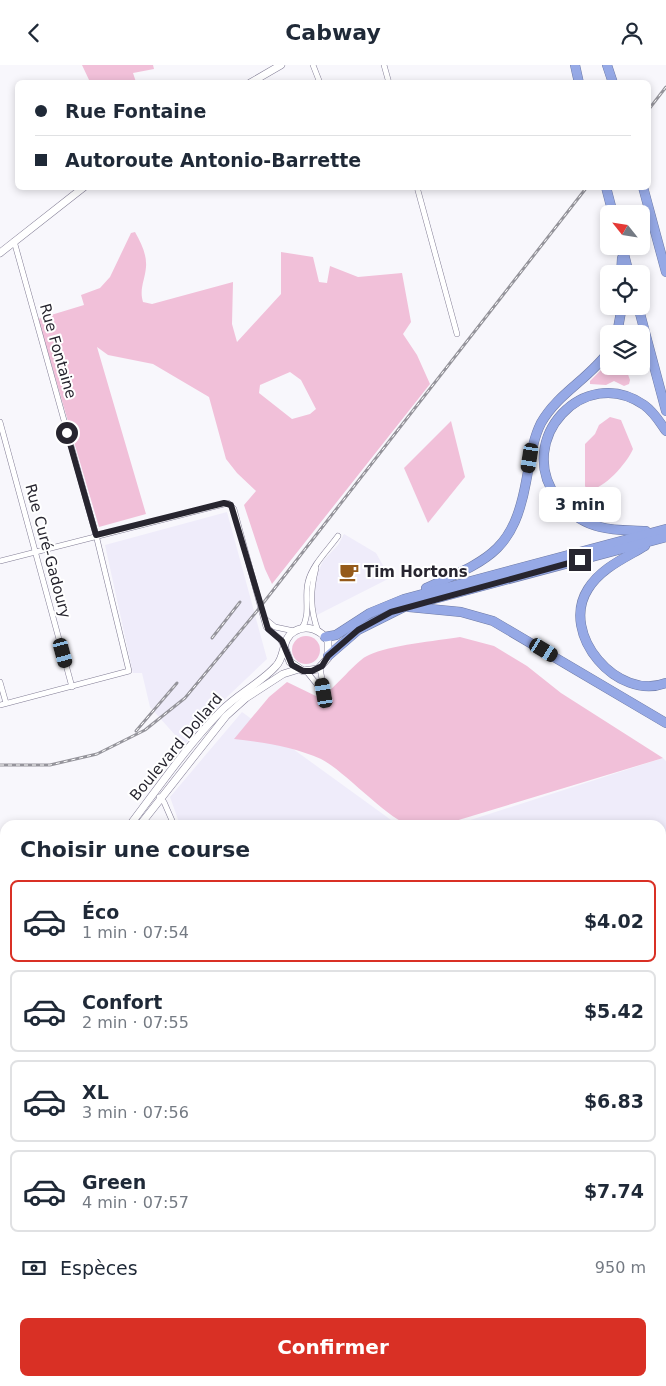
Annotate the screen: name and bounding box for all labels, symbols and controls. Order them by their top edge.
icon: back [20,19,48,47]
icon: person [618,19,646,47]
text: Cabway [285,20,381,45]
text: Rue Fontaine [65,100,206,122]
text: Autoroute Antonio-Barrette [65,149,361,171]
north arrow [600,205,650,255]
map controls [600,205,650,375]
button: locate [600,265,650,315]
street label: Rue Fontaine [36,301,80,401]
button: layers [600,325,650,375]
route start [56,422,78,444]
car [520,442,539,474]
street label: Rue Curé-Gadoury [21,482,75,620]
callout: 3 min [539,487,621,523]
text: 3 min [555,495,605,514]
route end [569,549,591,571]
cafe icon: Tim Hortons [338,561,360,583]
place label: Tim Hortons [364,563,468,581]
car [527,636,560,664]
car [51,637,74,669]
car [314,677,333,709]
street label: Boulevard Dollard [126,690,226,804]
text: Choisir une course [20,837,250,862]
icon: car [22,899,67,944]
text: Éco [82,901,119,923]
text: $4.02 [584,910,644,932]
text: 1 min · 07:54 [82,923,189,942]
icon: car [22,989,67,1034]
text: Confort [82,991,162,1013]
text: $5.42 [584,1000,644,1022]
text: 2 min · 07:55 [82,1013,189,1032]
icon: car [22,1079,67,1124]
text: XL [82,1081,109,1103]
text: $6.83 [584,1090,644,1112]
text: 3 min · 07:56 [82,1103,189,1122]
icon: car [22,1169,67,1214]
text: Green [82,1171,146,1193]
text: $7.74 [584,1180,644,1202]
text: 4 min · 07:57 [82,1193,189,1212]
icon: cash [20,1254,48,1282]
text: Espèces [60,1257,138,1279]
text: 950 m [595,1258,646,1277]
button: Confirmer [20,1318,646,1376]

